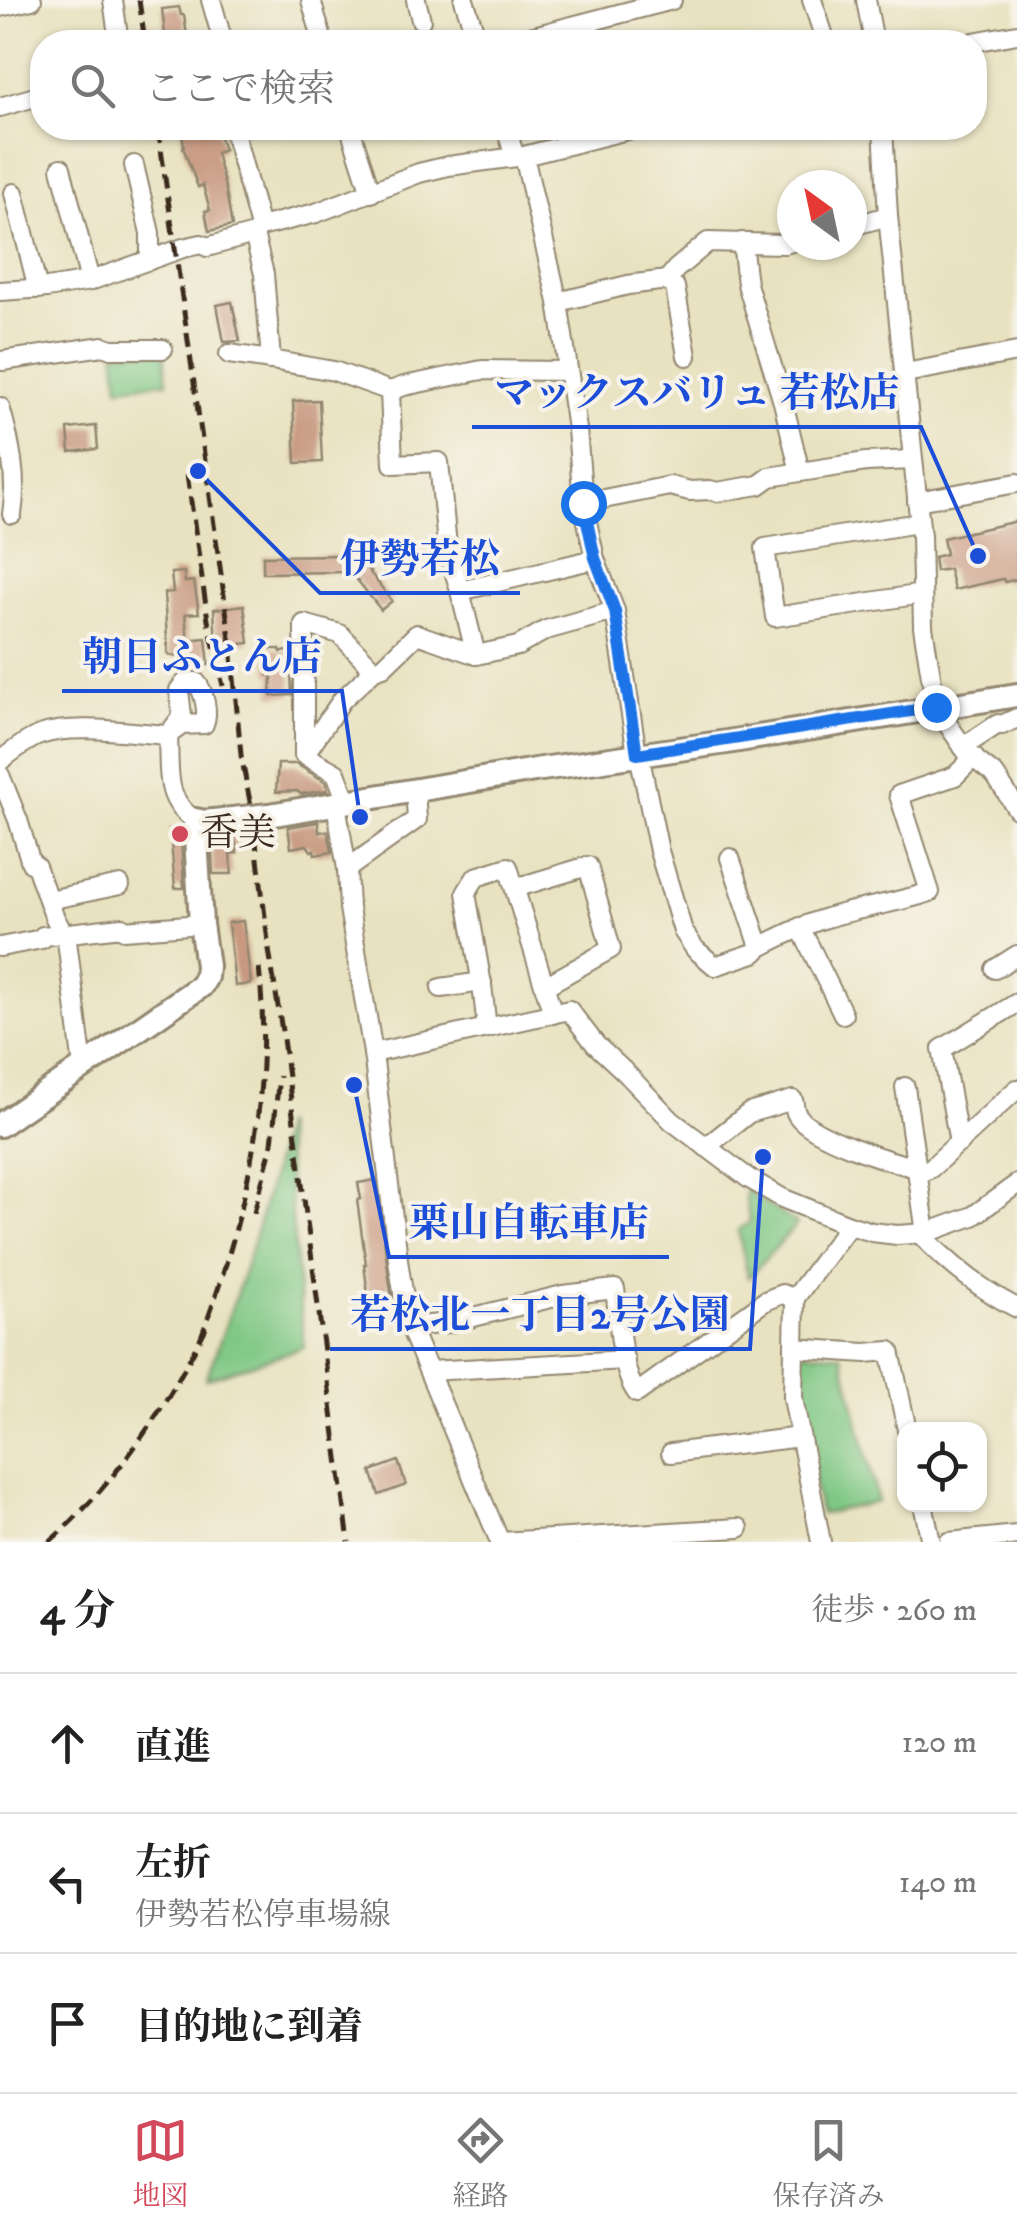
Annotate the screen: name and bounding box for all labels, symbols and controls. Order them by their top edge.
search box [30,30,987,140]
icon: search [65,58,120,113]
text: ここで検索 [145,66,335,114]
north arrow [777,170,867,260]
callout: マックスバリュ 若松店 [472,357,921,427]
text: マックスバリュ 若松店 [494,370,900,420]
route start [561,481,607,527]
callout: 伊勢若松 [320,523,520,593]
text: 伊勢若松 [340,536,500,586]
callout: 朝日ふとん店 [62,621,342,691]
text: 朝日ふとん店 [82,634,322,684]
route end [914,685,960,731]
place label: 香美 [200,810,276,858]
marker: 香美 [169,823,191,845]
callout: 栗山自転車店 [389,1187,669,1257]
text: 栗山自転車店 [409,1200,649,1250]
callout: 若松北一丁目2号公園 [330,1279,750,1349]
text: 若松北一丁目2号公園 [350,1292,730,1342]
map controls [897,1422,987,1512]
button: locate [897,1422,987,1512]
text: 4 分 [40,1586,115,1638]
text: 徒歩 · 260 m [811,1591,977,1631]
icon: ahead [40,1716,95,1771]
text: 120 m [901,1723,977,1763]
text: 直進 [135,1724,211,1772]
text: 左折 [135,1840,211,1888]
icon: left [40,1856,95,1911]
text: 140 m [899,1863,977,1903]
text: 伊勢若松停車場線 [135,1896,391,1936]
icon: arrive [40,1996,95,2051]
text: 目的地に到着 [135,2004,363,2052]
tab: 地図 [132,2113,188,2214]
tab: 経路 [452,2113,509,2214]
tab: 保存済み [773,2113,885,2214]

